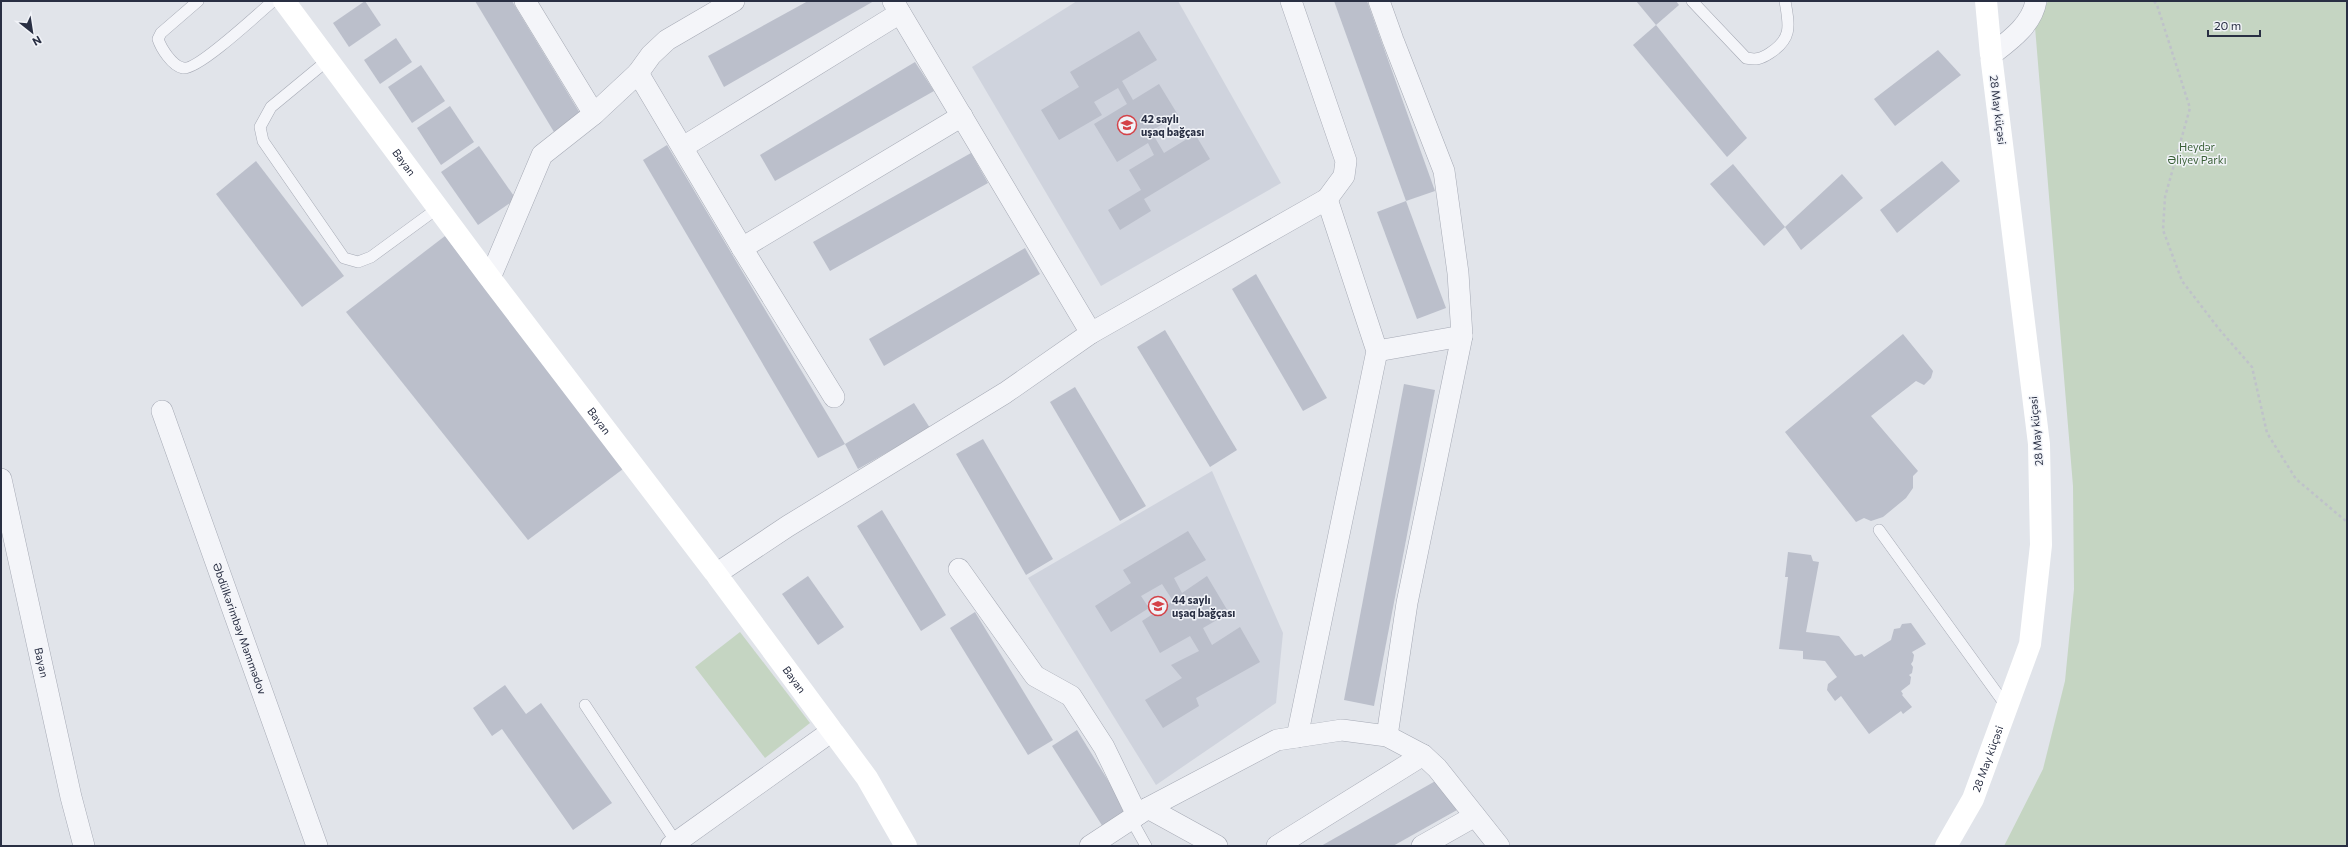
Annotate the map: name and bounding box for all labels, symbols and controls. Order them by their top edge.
north arrow [12,12,52,52]
scale bar [2208,12,2260,38]
text: 20 m [2214,18,2241,32]
text: N [30,33,44,49]
street label: 28 May küçəsi [1988,75,2009,146]
place label: 42 saylı uşaq bağçası [1141,112,1204,138]
school or university icon: 42 saylı uşaq bağçası [1116,114,1138,136]
park label: Heydər Əliyev Parkı [2167,140,2227,166]
street label: Bayan [390,146,419,178]
street label: 28 May küçəsi [2026,396,2045,466]
street label: Bayan [585,405,614,437]
street label: Əbdülkərimbəy Məmmədov [211,561,270,696]
place label: 44 saylı uşaq bağçası [1172,593,1235,619]
school or university icon: 44 saylı uşaq bağçası [1147,595,1169,617]
street label: Bayan [32,646,52,679]
street label: Bayan [780,663,809,695]
street label: 28 May küçəsi [1969,723,2006,794]

